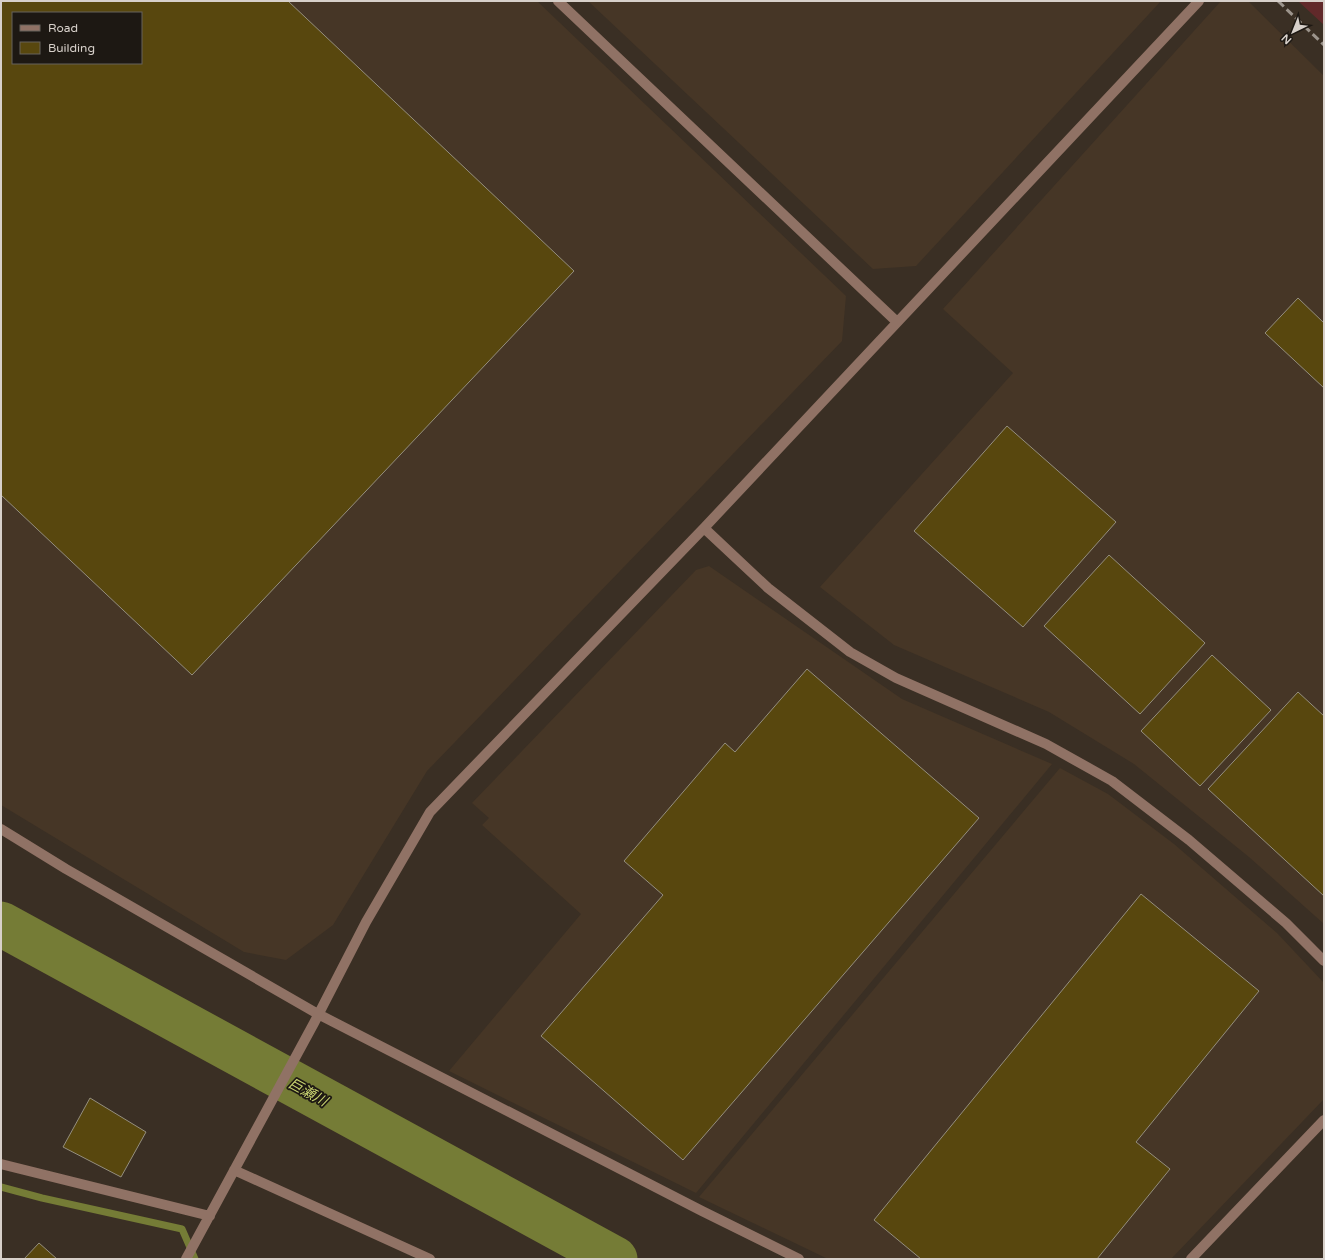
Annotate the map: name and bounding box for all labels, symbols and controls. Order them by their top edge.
legend [12,12,142,64]
north arrow [1273,12,1313,52]
text: Road [48,21,78,35]
text: N [1279,31,1294,47]
text: Building [48,41,95,55]
water label: 巨瀬川 [285,1075,332,1111]

